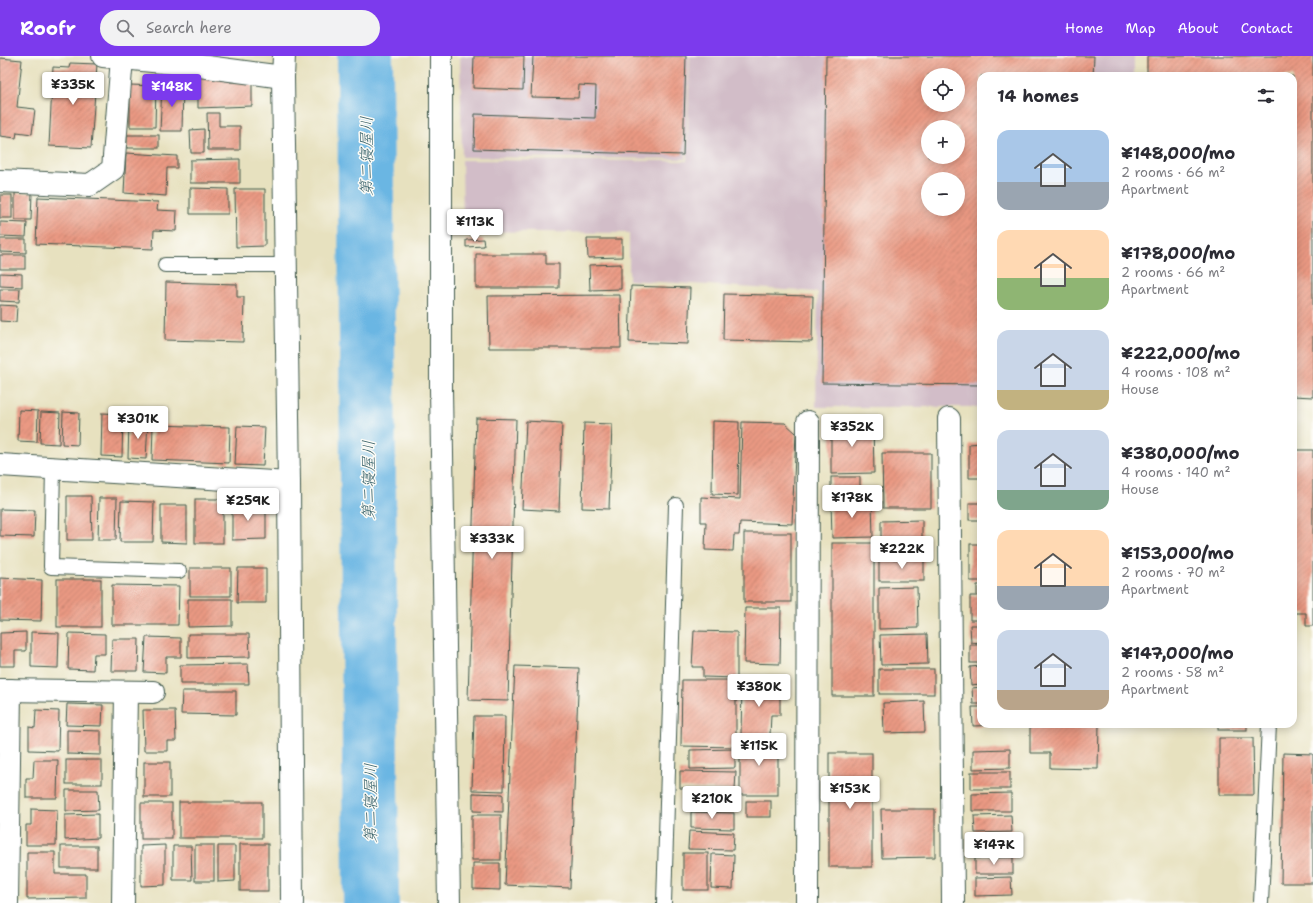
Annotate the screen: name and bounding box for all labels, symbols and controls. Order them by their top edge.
search box [100,10,380,46]
text: Roofr [20,16,76,41]
icon: search [114,17,136,39]
text: Search here [146,18,232,38]
text: Home [1065,19,1104,37]
text: Map [1126,19,1156,37]
text: About [1178,19,1219,37]
text: Contact [1241,19,1293,37]
map controls [921,68,965,216]
button: locate [921,68,965,112]
pin: ¥335K [45,72,101,106]
pin: ¥148K [144,74,200,108]
text: ¥335K [51,76,95,93]
text: ¥148K [151,78,193,95]
text: 14 homes [997,85,1079,107]
icon: filters [1255,85,1277,107]
water label: 第二寝屋川 [356,116,377,196]
button: + [921,120,965,164]
text: ¥148,000/mo [1121,142,1235,164]
icon: home [1029,146,1077,194]
text: 2 rooms · 66 m² [1121,164,1225,181]
button: − [921,172,965,216]
text: Apartment [1121,181,1189,198]
pin: ¥113K [447,209,503,243]
text: ¥113K [456,213,494,230]
text: ¥178,000/mo [1121,242,1235,264]
icon: home [1029,246,1077,294]
text: 2 rooms · 66 m² [1121,264,1225,281]
text: Apartment [1121,281,1189,298]
text: ¥222,000/mo [1121,342,1240,364]
icon: home [1029,346,1077,394]
text: 4 rooms · 108 m² [1121,364,1231,381]
text: House [1121,381,1159,398]
pin: ¥301K [110,406,166,440]
text: ¥301K [117,410,159,427]
pin: ¥352K [824,414,880,448]
text: ¥352K [830,418,874,435]
water label: 第二寝屋川 [358,440,379,520]
text: ¥380,000/mo [1121,442,1239,464]
icon: home [1029,446,1077,494]
text: 4 rooms · 140 m² [1121,464,1230,481]
text: House [1121,481,1159,498]
pin: ¥178K [824,485,880,519]
pin: ¥259K [220,488,276,522]
text: ¥178K [831,489,873,506]
text: ¥259K [226,492,270,509]
pin: ¥333K [464,526,520,560]
text: ¥333K [470,530,514,547]
pin: ¥222K [874,536,930,570]
text: ¥222K [880,540,924,557]
text: ¥153,000/mo [1121,542,1234,564]
icon: home [1029,546,1077,594]
text: 2 rooms · 70 m² [1121,564,1225,581]
text: Apartment [1121,581,1189,598]
text: ¥147,000/mo [1121,642,1234,664]
icon: home [1029,646,1077,694]
text: 2 rooms · 58 m² [1121,664,1224,681]
pin: ¥380K [731,674,787,708]
text: ¥380K [736,678,782,695]
text: Apartment [1121,681,1189,698]
pin: ¥115K [731,733,787,767]
text: ¥115K [740,737,778,754]
water label: 第二寝屋川 [360,763,381,843]
pin: ¥153K [822,776,878,810]
text: ¥153K [830,780,870,797]
pin: ¥210K [684,786,740,820]
text: ¥210K [691,790,733,807]
pin: ¥147K [966,832,1022,866]
text: ¥147K [974,836,1015,853]

